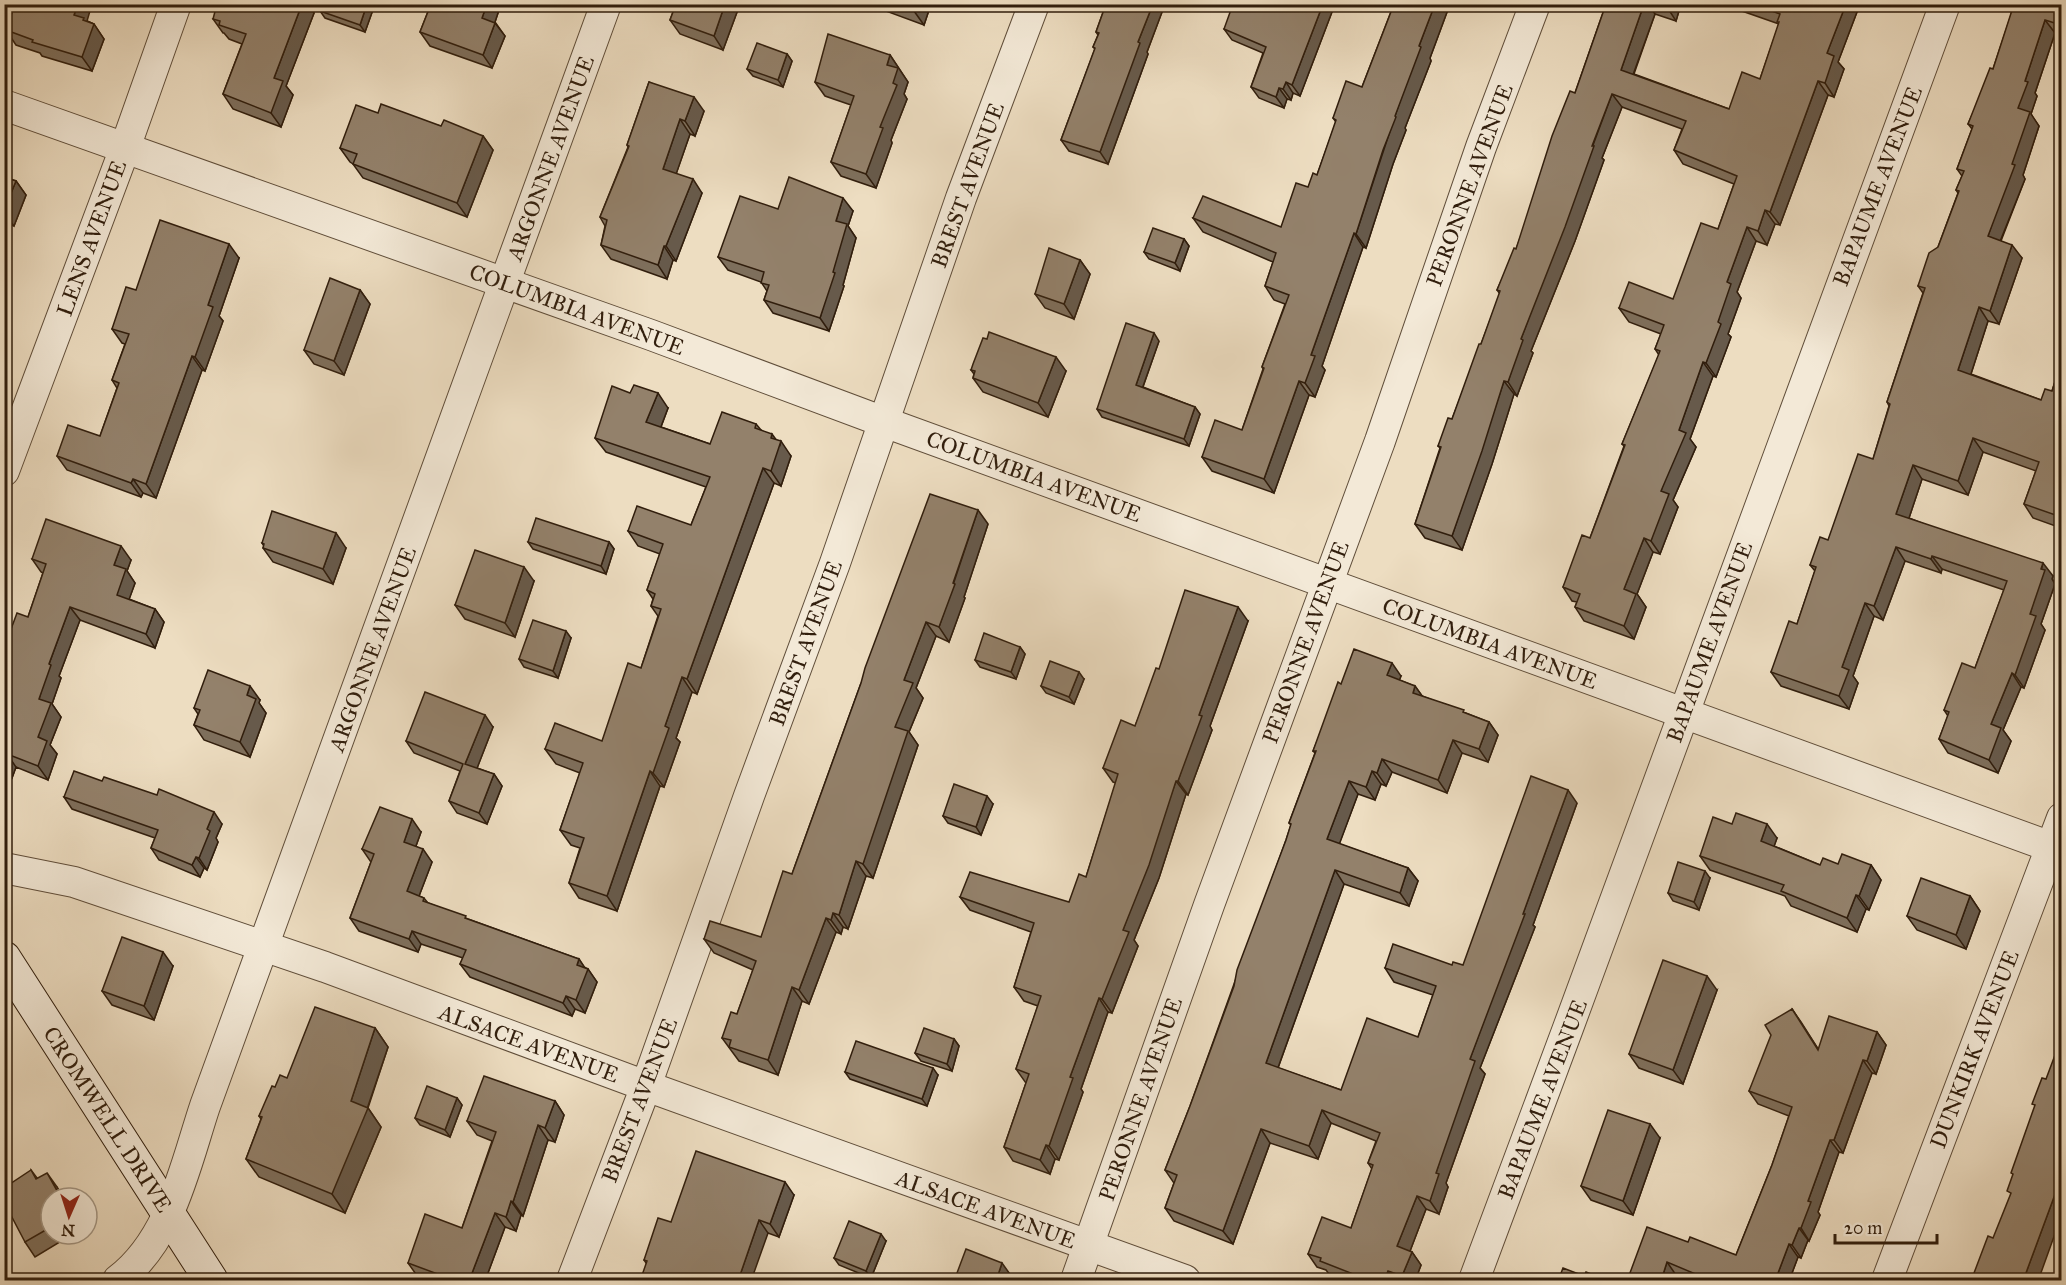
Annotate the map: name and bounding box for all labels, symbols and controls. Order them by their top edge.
street label: ARGONNE AVENUE [500,52,600,265]
street label: PERONNE AVENUE [1420,80,1519,290]
street label: BAPAUME AVENUE [1827,82,1928,290]
street label: BREST AVENUE [925,99,1010,272]
street label: LENS AVENUE [51,156,132,320]
street label: COLUMBIA AVENUE [466,258,688,361]
street label: COLUMBIA AVENUE [923,425,1145,528]
street label: PERONNE AVENUE [1256,537,1355,747]
street label: BAPAUME AVENUE [1661,538,1758,746]
street label: ARGONNE AVENUE [322,543,422,756]
street label: BREST AVENUE [763,557,848,730]
street label: COLUMBIA AVENUE [1379,592,1601,695]
street label: DUNKIRK AVENUE [1924,946,2025,1152]
street label: PERONNE AVENUE [1093,994,1188,1205]
street label: BAPAUME AVENUE [1492,995,1593,1203]
street label: ALSACE AVENUE [434,998,623,1089]
street label: BREST AVENUE [596,1014,683,1186]
street label: CROMWELL DRIVE [37,1021,178,1217]
street label: ALSACE AVENUE [891,1164,1080,1255]
north arrow [39,1186,99,1246]
scale bar [1835,1207,1937,1245]
text: 20 m [1844,1217,1882,1239]
text: N [61,1221,76,1240]

